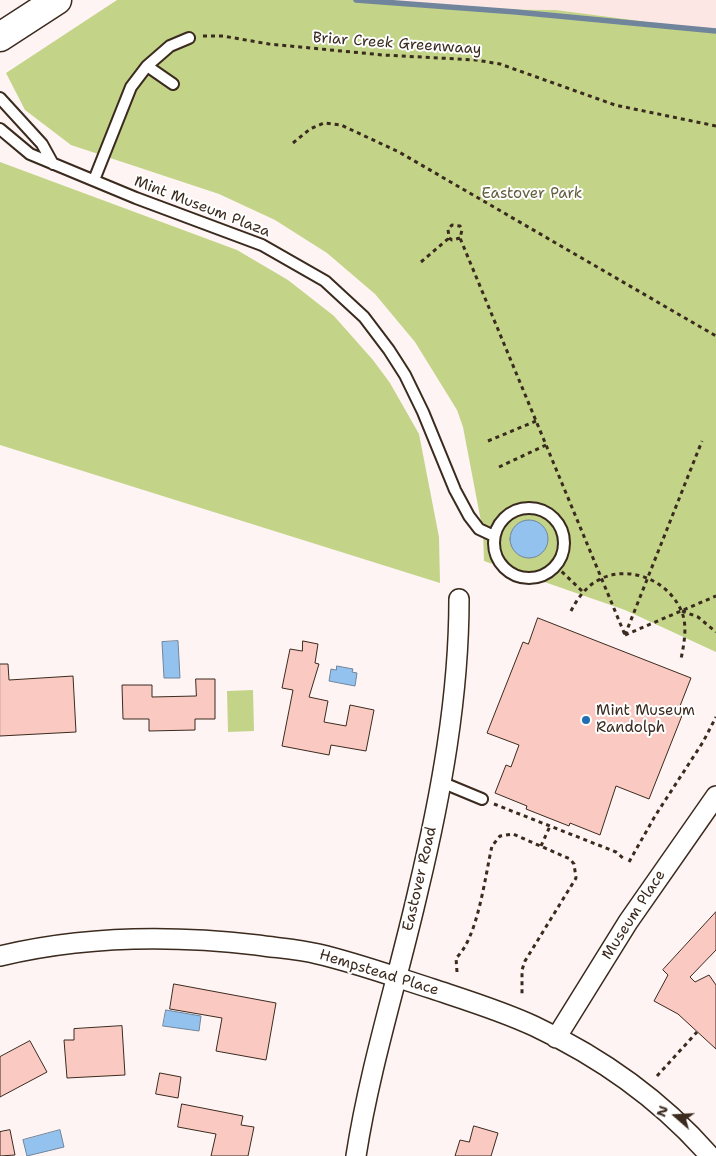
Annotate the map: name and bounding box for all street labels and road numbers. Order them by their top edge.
street label: Briar Creek Greenwaay [312,29,482,59]
street label: Mint Museum Plaza [131,173,273,241]
street label: Eastover Road [399,825,441,933]
street label: Museum Place [598,867,670,963]
street label: Hempstead Place [317,946,441,1000]

